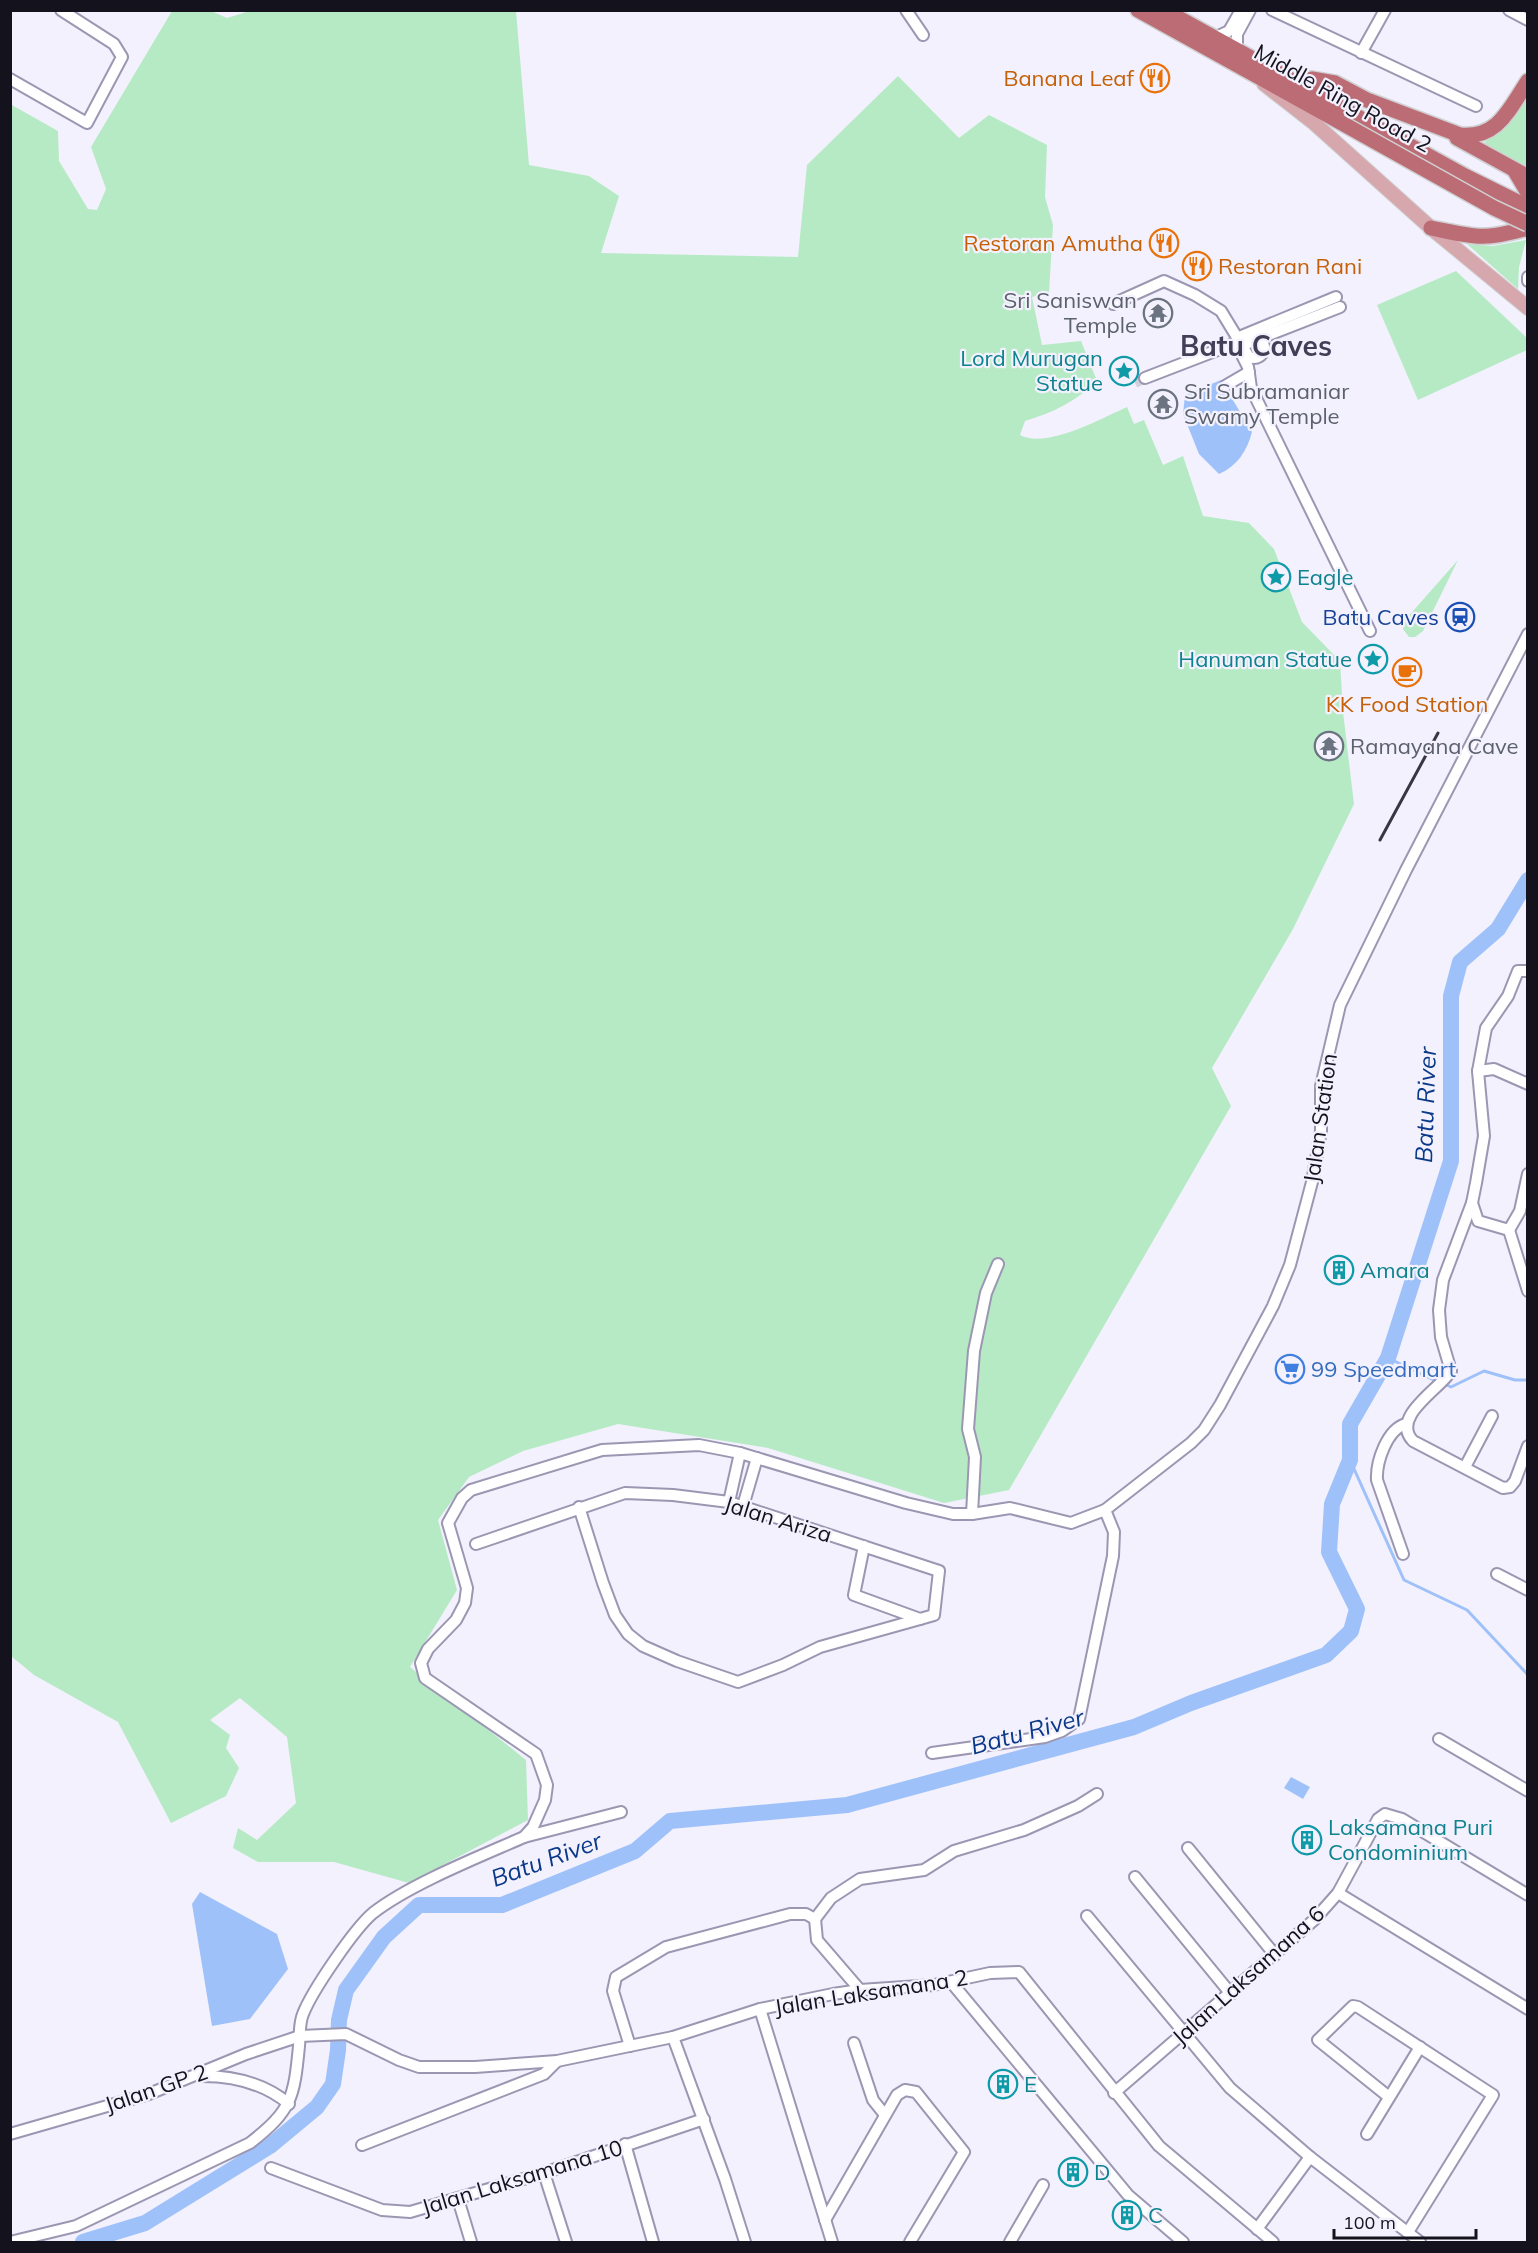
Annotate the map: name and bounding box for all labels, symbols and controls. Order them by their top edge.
street label: Middle Ring Road 2 [1249,38,1437,158]
restaurant icon: Banana Leaf [1139,62,1171,94]
place label: Banana Leaf [1003,64,1135,92]
restaurant icon: Restoran Amutha [1148,227,1180,259]
place label: Restoran Amutha [963,229,1143,257]
restaurant icon: Restoran Rani [1181,250,1213,282]
place label: Restoran Rani [1218,252,1362,280]
place label: Sri Saniswan Temple [1004,286,1137,339]
temple icon: Sri Saniswan Temple [1142,297,1174,329]
district label: Batu Caves [1180,328,1332,363]
place label: Lord Murugan Statue [960,344,1103,397]
place icon: Lord Murugan Statue [1108,355,1140,387]
place label: Sri Subramaniar Swamy Temple [1184,377,1349,430]
temple icon: Sri Subramaniar Swamy Temple [1147,388,1179,420]
place icon: Eagle [1260,561,1292,593]
place label: Eagle [1297,563,1353,591]
station icon: Batu Caves [1444,601,1476,633]
place label: Batu Caves [1323,603,1439,631]
place icon: Hanuman Statue [1357,643,1389,675]
place label: Hanuman Statue [1178,645,1352,673]
cafe icon: KK Food Station [1391,656,1423,688]
place label: KK Food Station [1326,690,1488,718]
temple icon: Ramayana Cave [1313,730,1345,762]
place label: Ramayana Cave [1350,732,1519,760]
water label: Batu River [1408,1045,1442,1163]
street label: Jalan Station [1297,1051,1343,1185]
building icon: Amara [1323,1254,1355,1286]
place label: Amara [1360,1256,1430,1284]
supermarket icon: 99 Speedmart [1274,1353,1306,1385]
place label: 99 Speedmart [1311,1355,1456,1383]
street label: Jalan Ariza [721,1489,835,1549]
water label: Batu River [967,1701,1088,1760]
place label: Laksamana Puri Condominium [1328,1813,1493,1866]
building icon: Laksamana Puri Condominium [1291,1824,1323,1856]
water label: Batu River [486,1825,607,1893]
street label: Jalan Laksamana 6 [1166,1899,1330,2051]
street label: Jalan Laksamana 2 [772,1963,970,2021]
street label: Jalan GP 2 [101,2057,211,2119]
building icon: E [987,2068,1019,2100]
place label: E [1024,2070,1037,2098]
street label: Jalan Laksamana 10 [418,2133,626,2221]
building icon: D [1057,2156,1089,2188]
place label: D [1094,2158,1110,2186]
building icon: C [1111,2199,1143,2231]
place label: C [1148,2201,1163,2229]
scale bar [1334,2202,1476,2240]
text: 100 m [1343,2211,1396,2234]

